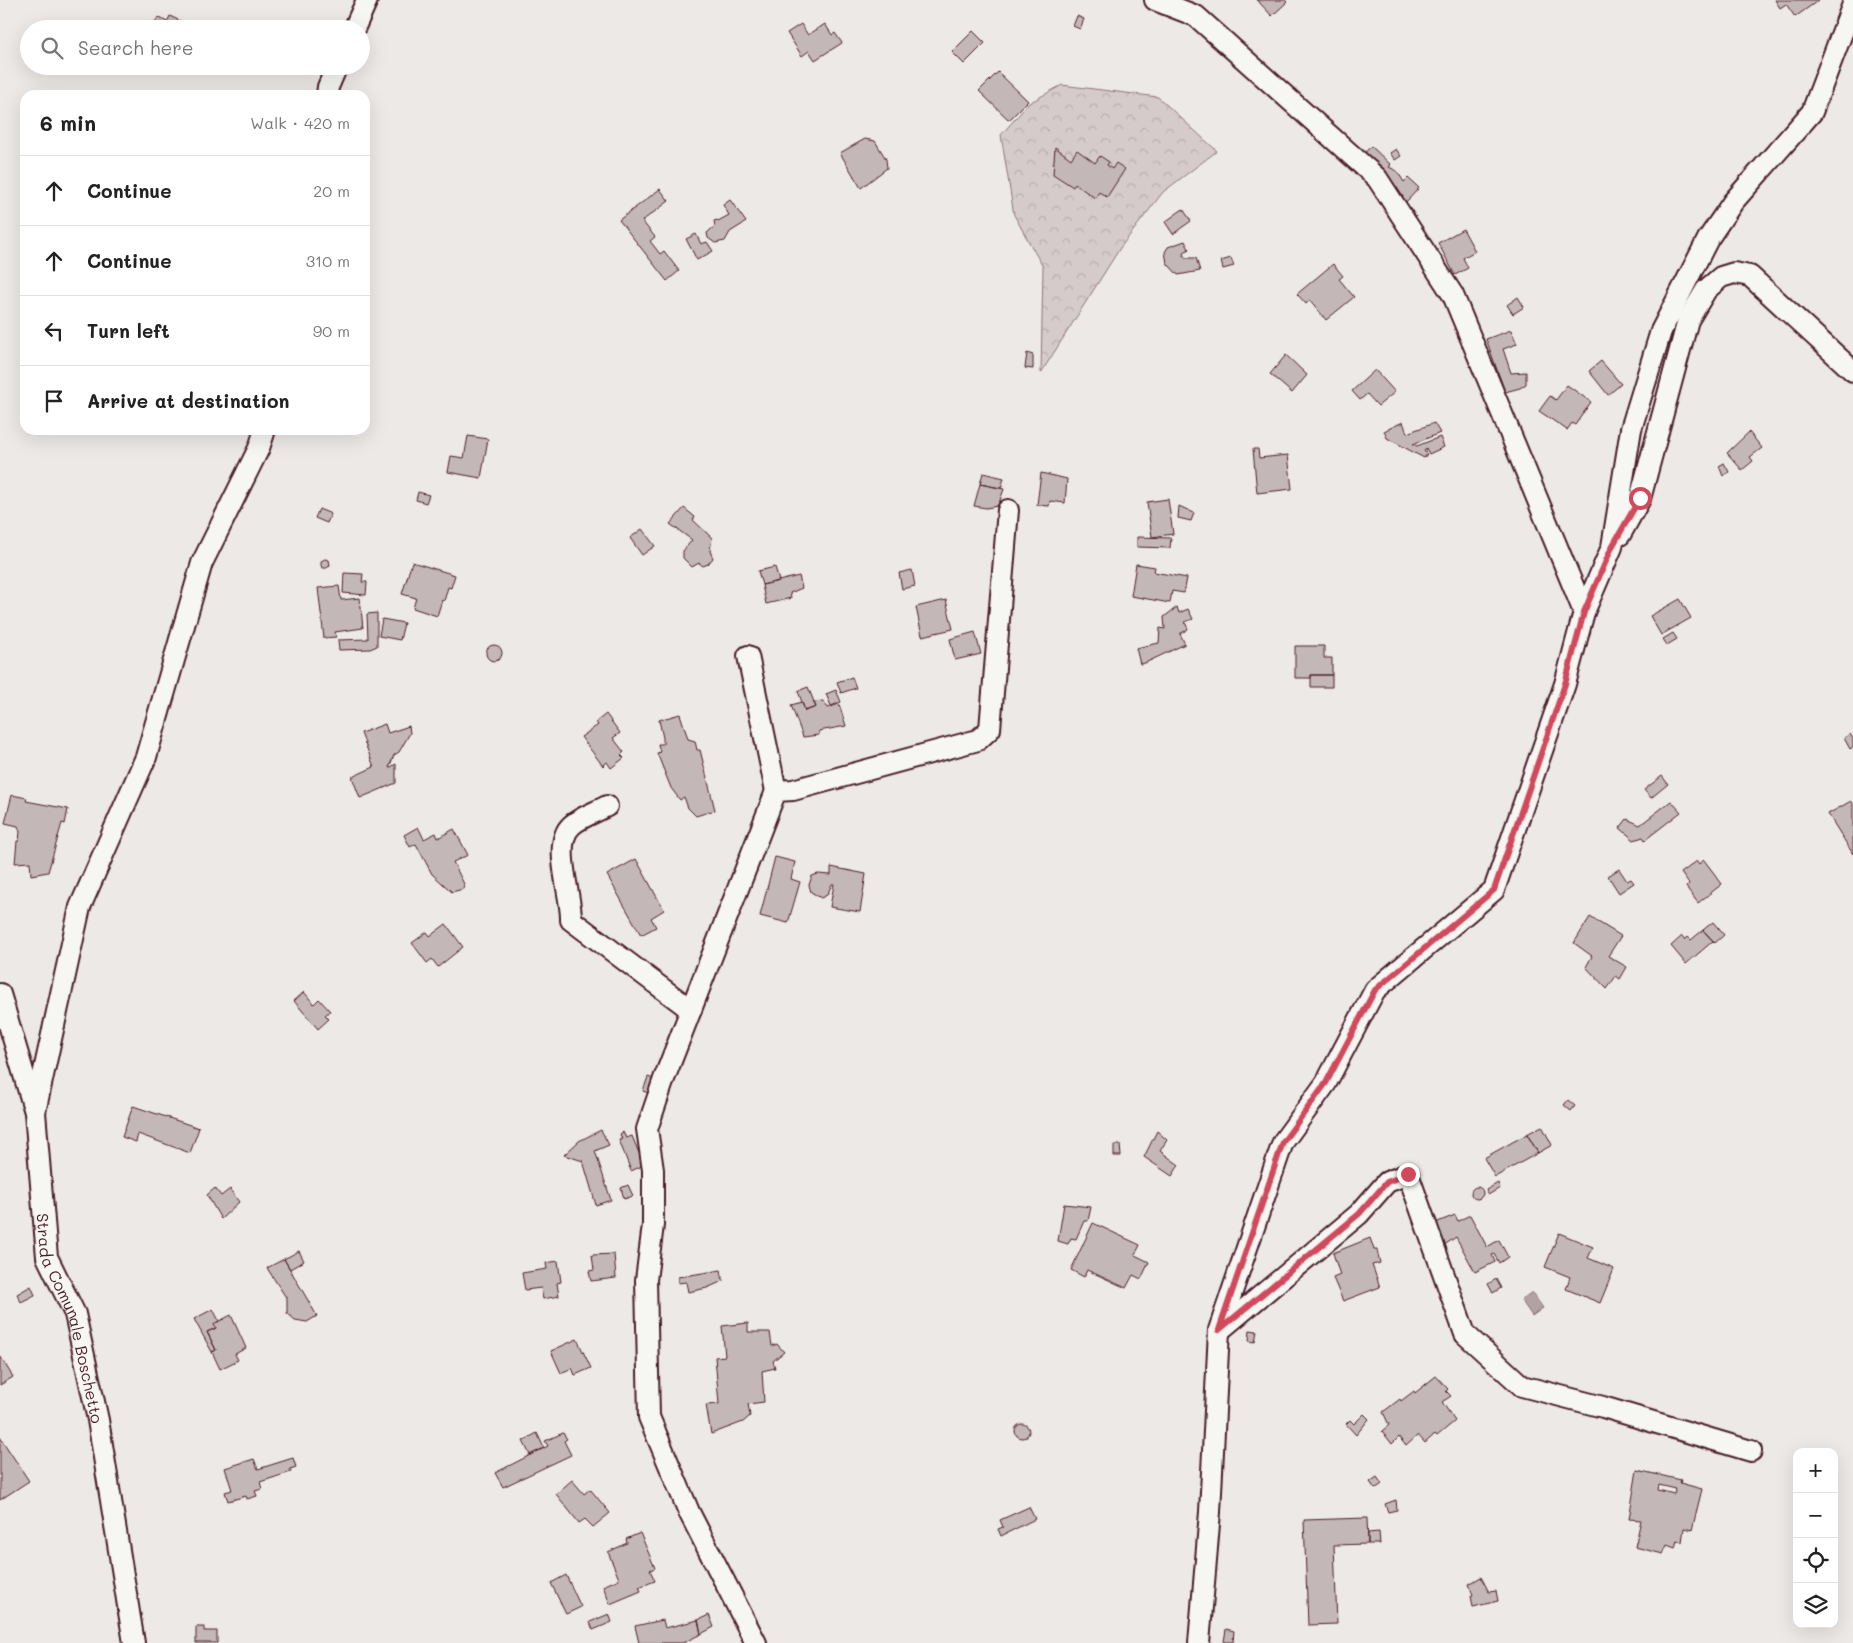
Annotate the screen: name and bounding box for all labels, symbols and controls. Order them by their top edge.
search box [20,20,370,75]
icon: search [38,34,66,62]
text: Search here [78,35,194,60]
text: 6 min [40,109,96,136]
text: Walk · 420 m [250,112,350,133]
icon: ahead [40,177,68,205]
text: Continue [87,178,172,203]
text: 20 m [313,180,350,201]
icon: ahead [40,247,68,275]
text: Continue [87,248,172,273]
text: 310 m [306,250,350,271]
icon: left [40,317,68,345]
text: Turn left [87,318,170,343]
text: 90 m [313,320,350,341]
icon: arrive [40,387,68,415]
text: Arrive at destination [87,388,290,413]
route start [1629,487,1652,510]
route end [1397,1163,1420,1186]
street label: Strada Comunale Boschetto [33,1212,109,1425]
map controls [1793,1448,1838,1628]
button: + [1793,1448,1838,1493]
button: − [1793,1493,1838,1538]
button: locate [1793,1538,1838,1583]
button: layers [1793,1583,1838,1628]

